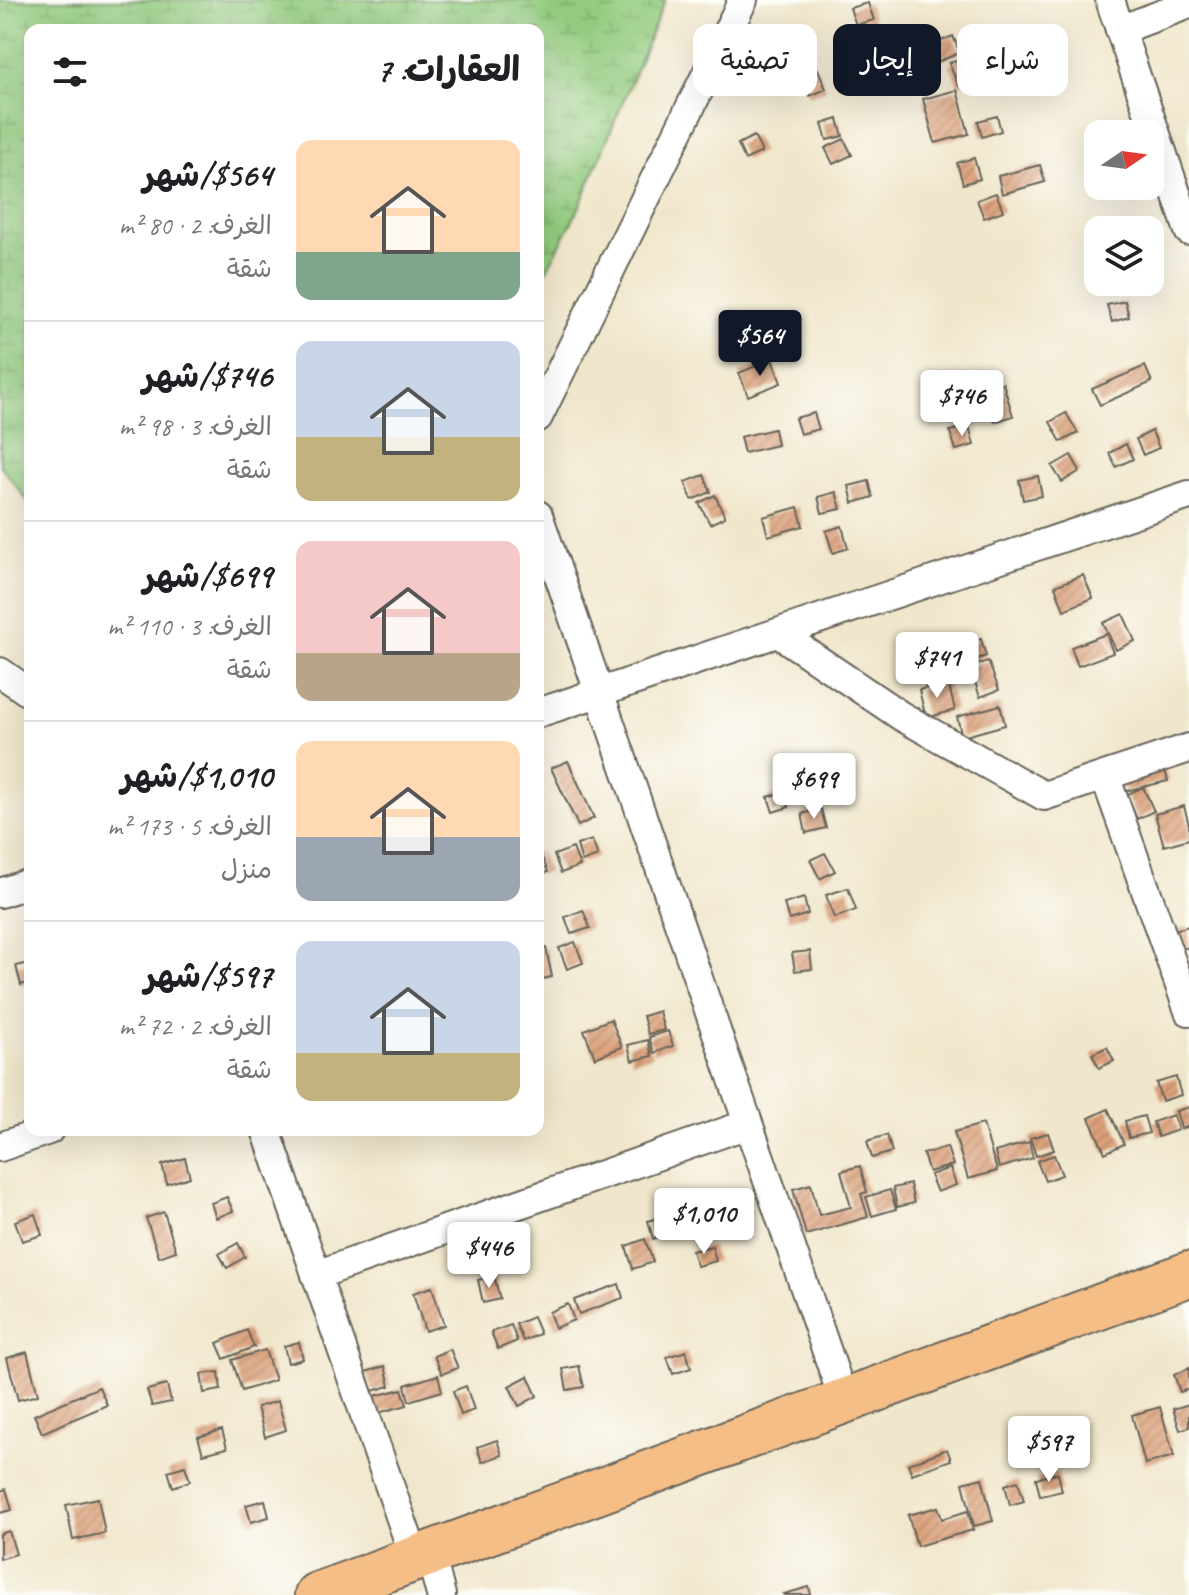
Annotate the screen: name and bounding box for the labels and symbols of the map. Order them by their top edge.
north arrow [1084,120,1164,200]
pin: $564 [713,310,807,378]
pin: $746 [915,370,1009,438]
pin: $741 [890,632,984,700]
pin: $699 [767,753,861,821]
pin: $1,010 [639,1188,769,1256]
pin: $446 [442,1222,536,1290]
pin: $597 [1002,1416,1096,1484]

